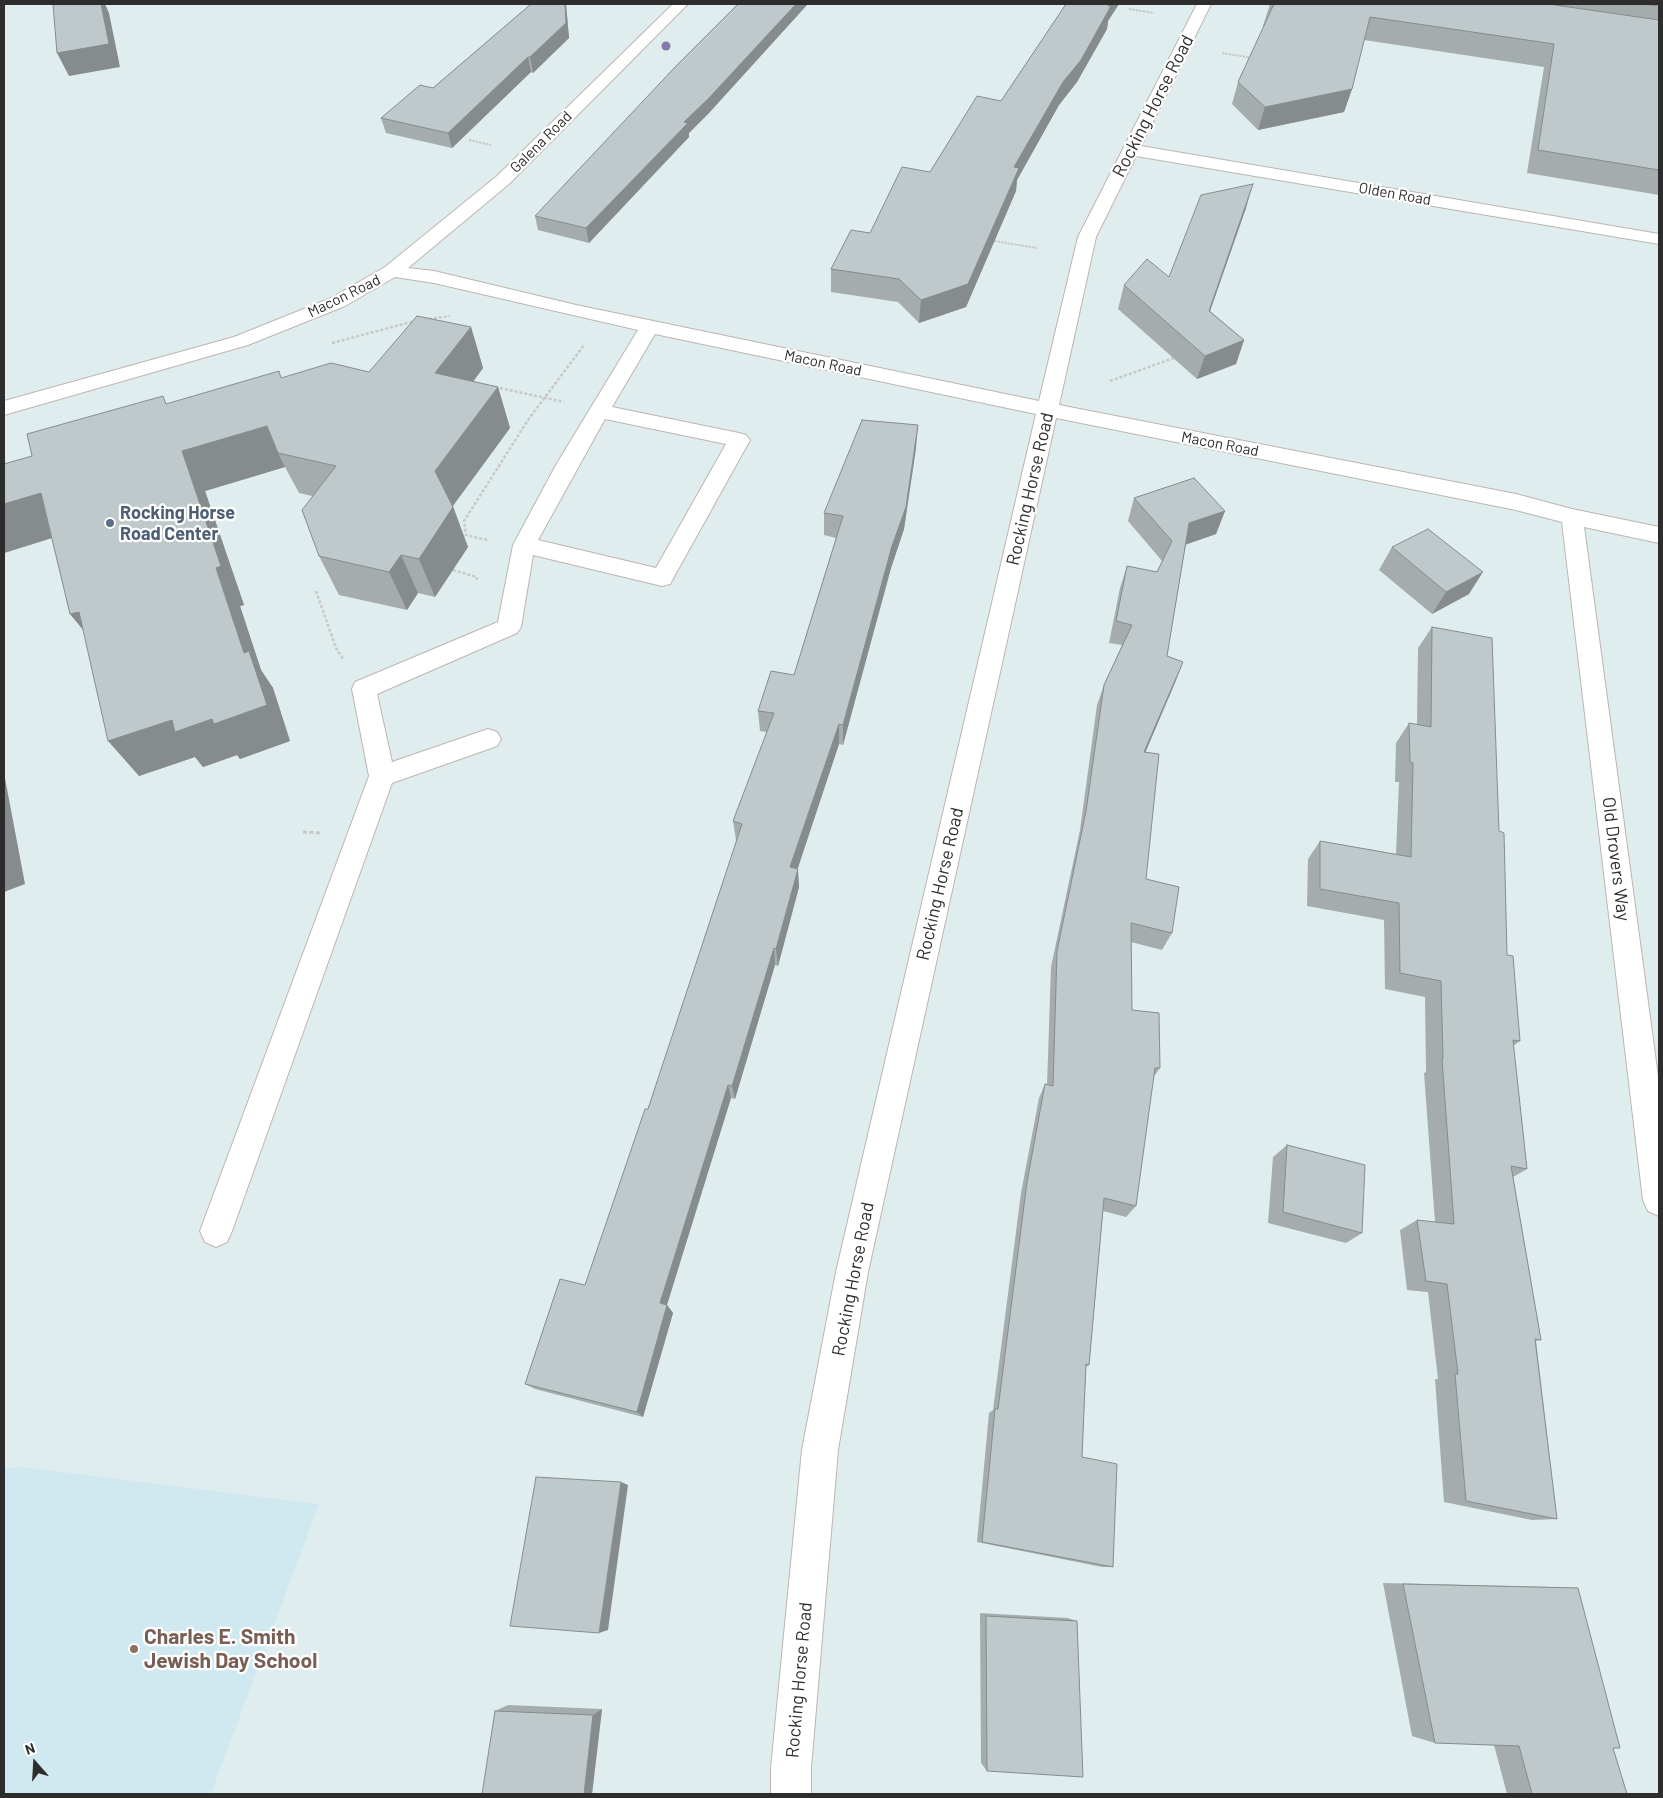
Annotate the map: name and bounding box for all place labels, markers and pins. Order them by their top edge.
place label: Rocking Horse Road Center [120,502,235,544]
marker: Rocking Horse Road Center [104,517,116,529]
place label: Charles E. Smith Jewish Day School [144,1624,317,1674]
marker: Charles E. Smith Jewish Day School [128,1643,140,1655]

